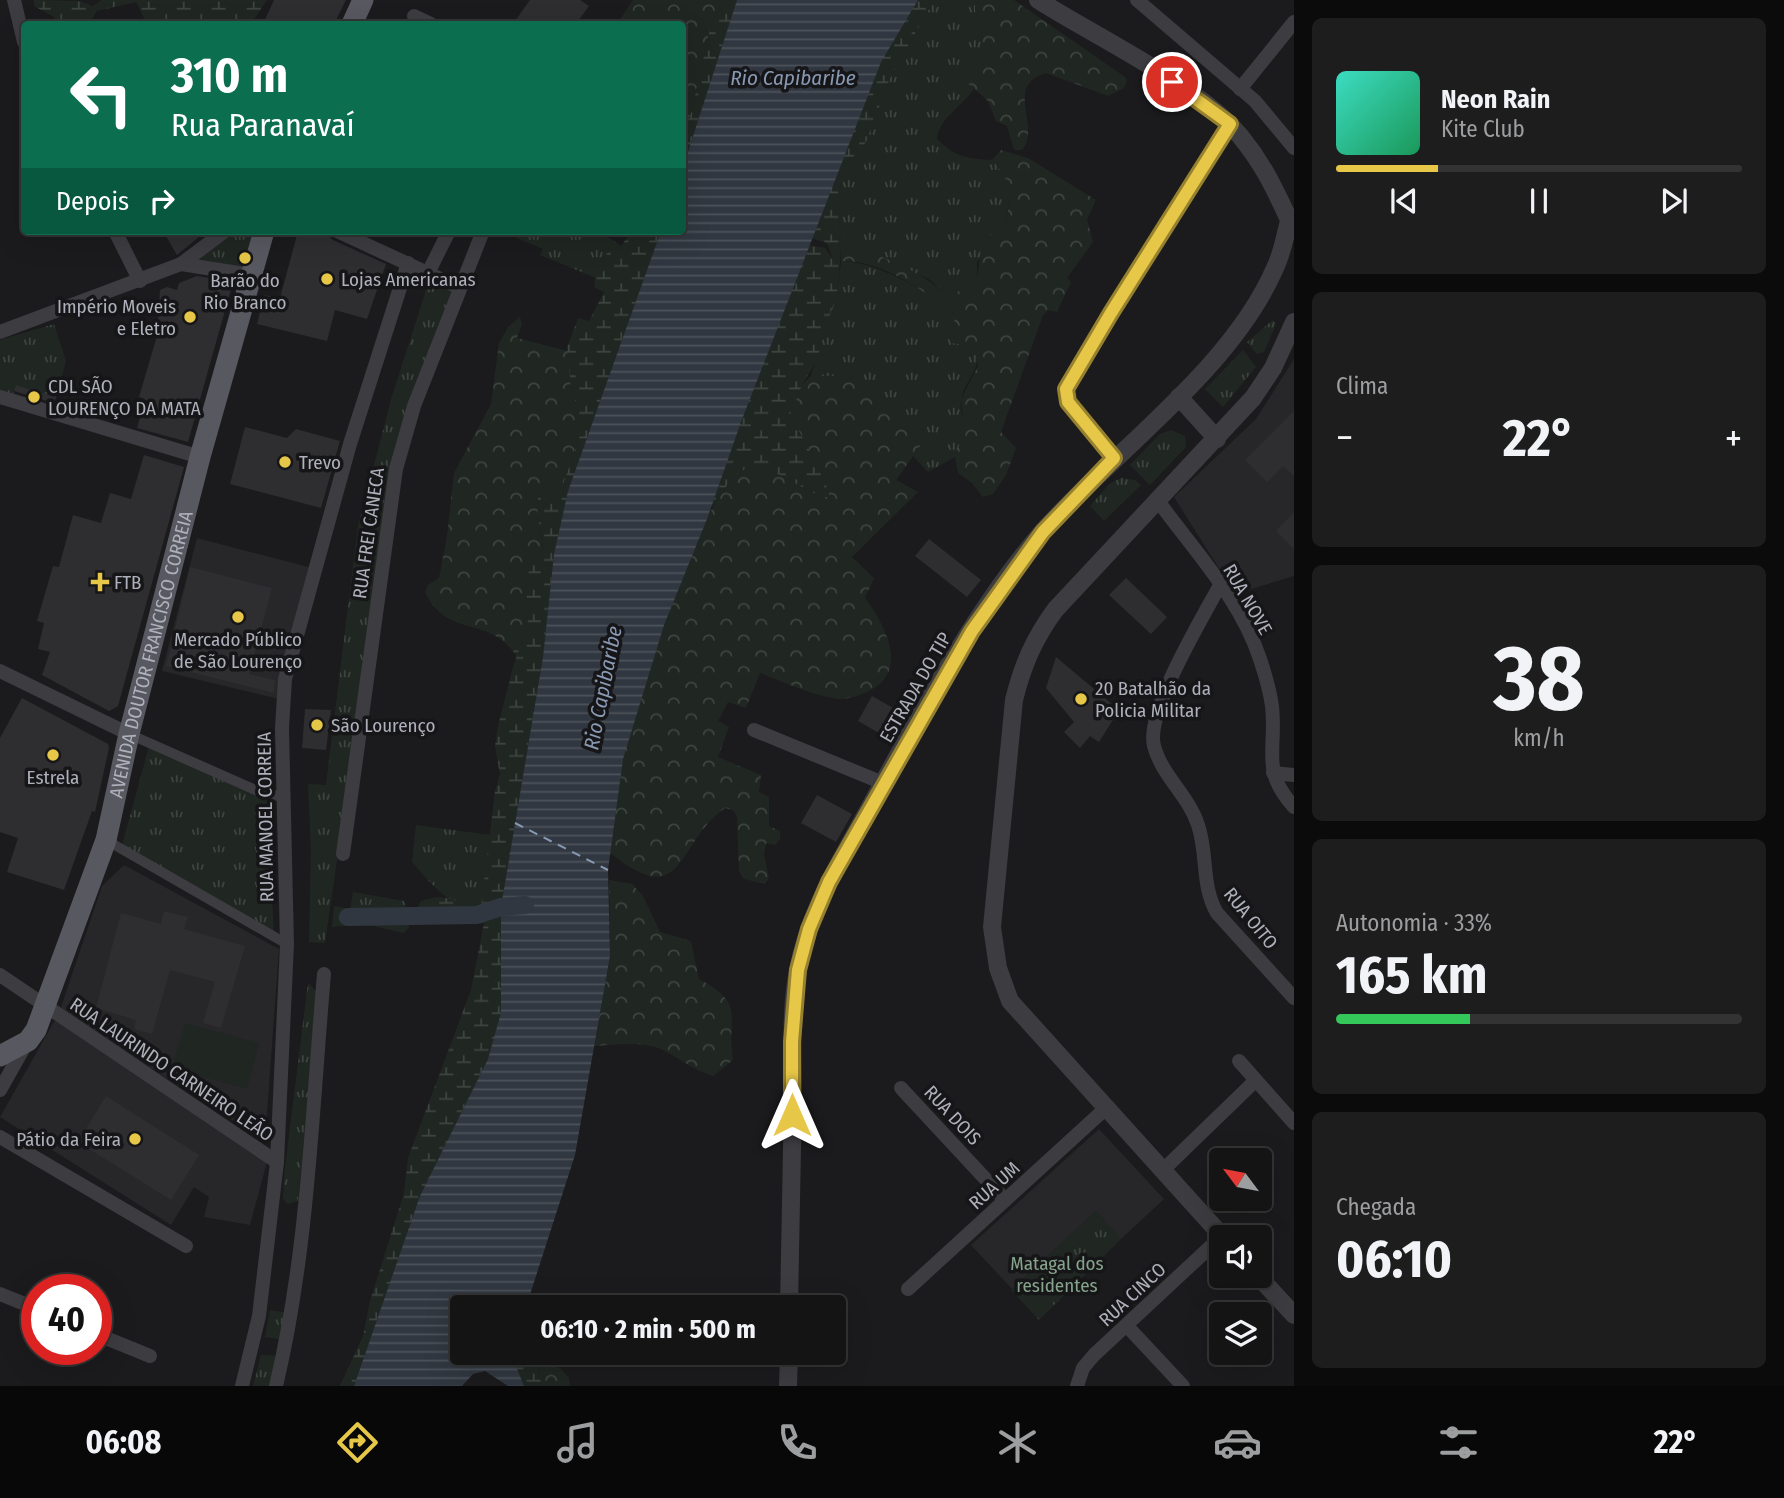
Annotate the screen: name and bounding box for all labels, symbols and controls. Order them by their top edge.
text: 310 m [171,46,288,105]
icon: left [56,49,147,140]
pin [1142,52,1202,112]
icon: arrive [1153,63,1191,101]
water label: Rio Capibaribe [730,65,856,91]
text: Neon Rain [1441,84,1550,115]
text: Rua Paranavaí [171,106,355,144]
text: Kite Club [1441,115,1525,143]
icon: right [143,182,181,220]
icon: previous [1385,182,1423,220]
icon: pause [1520,182,1558,220]
icon: next [1655,182,1693,220]
text: Depois [56,186,129,217]
marker: Barão do Rio Branco [237,250,253,266]
place label: Lojas Americanas [341,268,476,291]
place label: Barão do Rio Branco [203,269,287,314]
marker: Lojas Americanas [319,271,335,287]
place label: Império Moveis e Eletro [57,295,176,340]
marker: Império Moveis e Eletro [182,309,198,325]
text: Clima [1336,372,1388,400]
place label: CDL SÃO LOURENÇO DA MATA [48,375,201,420]
marker: CDL SÃO LOURENÇO DA MATA [26,389,42,405]
text: 22° [1503,407,1575,470]
text: − [1336,415,1353,461]
text: + [1725,415,1742,461]
place label: Trevo [299,451,341,474]
marker: Trevo [277,454,293,470]
street label: RUA FREI CANECA [348,466,389,600]
street label: AVENIDA DOUTOR FRANCISCO CORREIA [104,508,198,800]
street label: RUA NOVE [1218,560,1277,639]
place label: FTB [114,571,142,594]
marker: FTB [92,574,108,590]
marker: Mercado Público de São Lourenço [230,609,246,625]
water label: Rio Capibaribe [578,624,628,752]
text: 38 [1493,624,1585,733]
place label: Mercado Público de São Lourenço [174,628,302,673]
street label: ESTRADA DO TIP [875,628,956,746]
place label: 20 Batalhão da Policia Militar [1095,677,1211,722]
marker: 20 Batalhão da Policia Militar [1073,691,1089,707]
place label: São Lourenço [331,714,435,737]
marker: São Lourenço [309,717,325,733]
text: km/h [1513,724,1565,752]
street label: RUA MANOEL CORREIA [253,732,278,902]
marker: Estrela [45,747,61,763]
place label: Estrela [27,766,79,789]
street label: RUA OITO [1219,883,1282,954]
text: Autonomia · 33% [1336,909,1492,937]
text: 165 km [1336,944,1487,1007]
street label: RUA LAURINDO CARNEIRO LEÃO [66,993,278,1146]
position arrow [755,1078,829,1152]
street label: RUA DOIS [919,1081,986,1150]
place label: Pátio da Feira [16,1128,121,1151]
marker: Pátio da Feira [127,1131,143,1147]
north arrow [1209,1148,1272,1211]
map controls [1209,1148,1272,1365]
street label: RUA UM [964,1157,1024,1214]
text: Chegada [1336,1193,1416,1221]
button: sound [1209,1225,1272,1288]
text: 06:10 [1336,1228,1452,1291]
park label: Matagal dos residentes [1010,1252,1104,1297]
street label: RUA CINCO [1094,1258,1171,1331]
speed limit sign: 40 [21,1274,112,1365]
button: layers [1209,1302,1272,1365]
text: 06:10 · 2 min · 500 m [540,1314,756,1345]
icon: directions [333,1418,382,1467]
icon: music [553,1418,602,1467]
icon: phone [773,1418,822,1467]
icon: climate [993,1418,1042,1467]
icon: car [1213,1418,1262,1467]
icon: filters [1434,1418,1483,1467]
text: 06:08 [86,1423,161,1461]
text: 22° [1654,1423,1698,1461]

